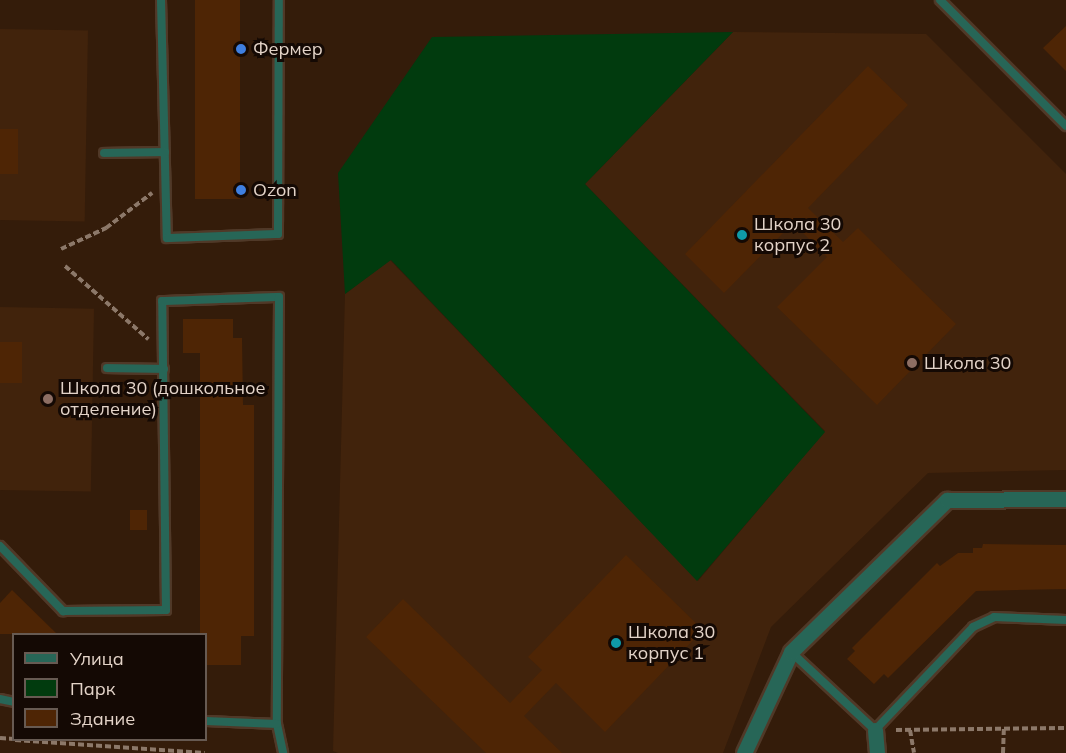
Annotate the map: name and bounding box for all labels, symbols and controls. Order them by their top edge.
place label: Фермер [253,38,323,60]
marker: Фермер [234,42,248,56]
place label: Ozon [253,179,297,201]
marker: Ozon [234,183,248,197]
place label: Школа 30 корпус 2 [754,214,841,256]
marker: Школа 30 корпус 2 [735,228,749,242]
place label: Школа 30 [924,352,1011,374]
marker: Школа 30 [905,356,919,370]
place label: Школа 30 (дошкольное отделение) [60,378,265,420]
marker: Школа 30 (дошкольное отделение) [41,392,55,406]
place label: Школа 30 корпус 1 [628,622,715,664]
legend [12,633,207,741]
marker: Школа 30 корпус 1 [609,636,623,650]
text: Улица [70,647,124,670]
text: Парк [70,677,115,700]
text: Здание [70,707,135,730]

